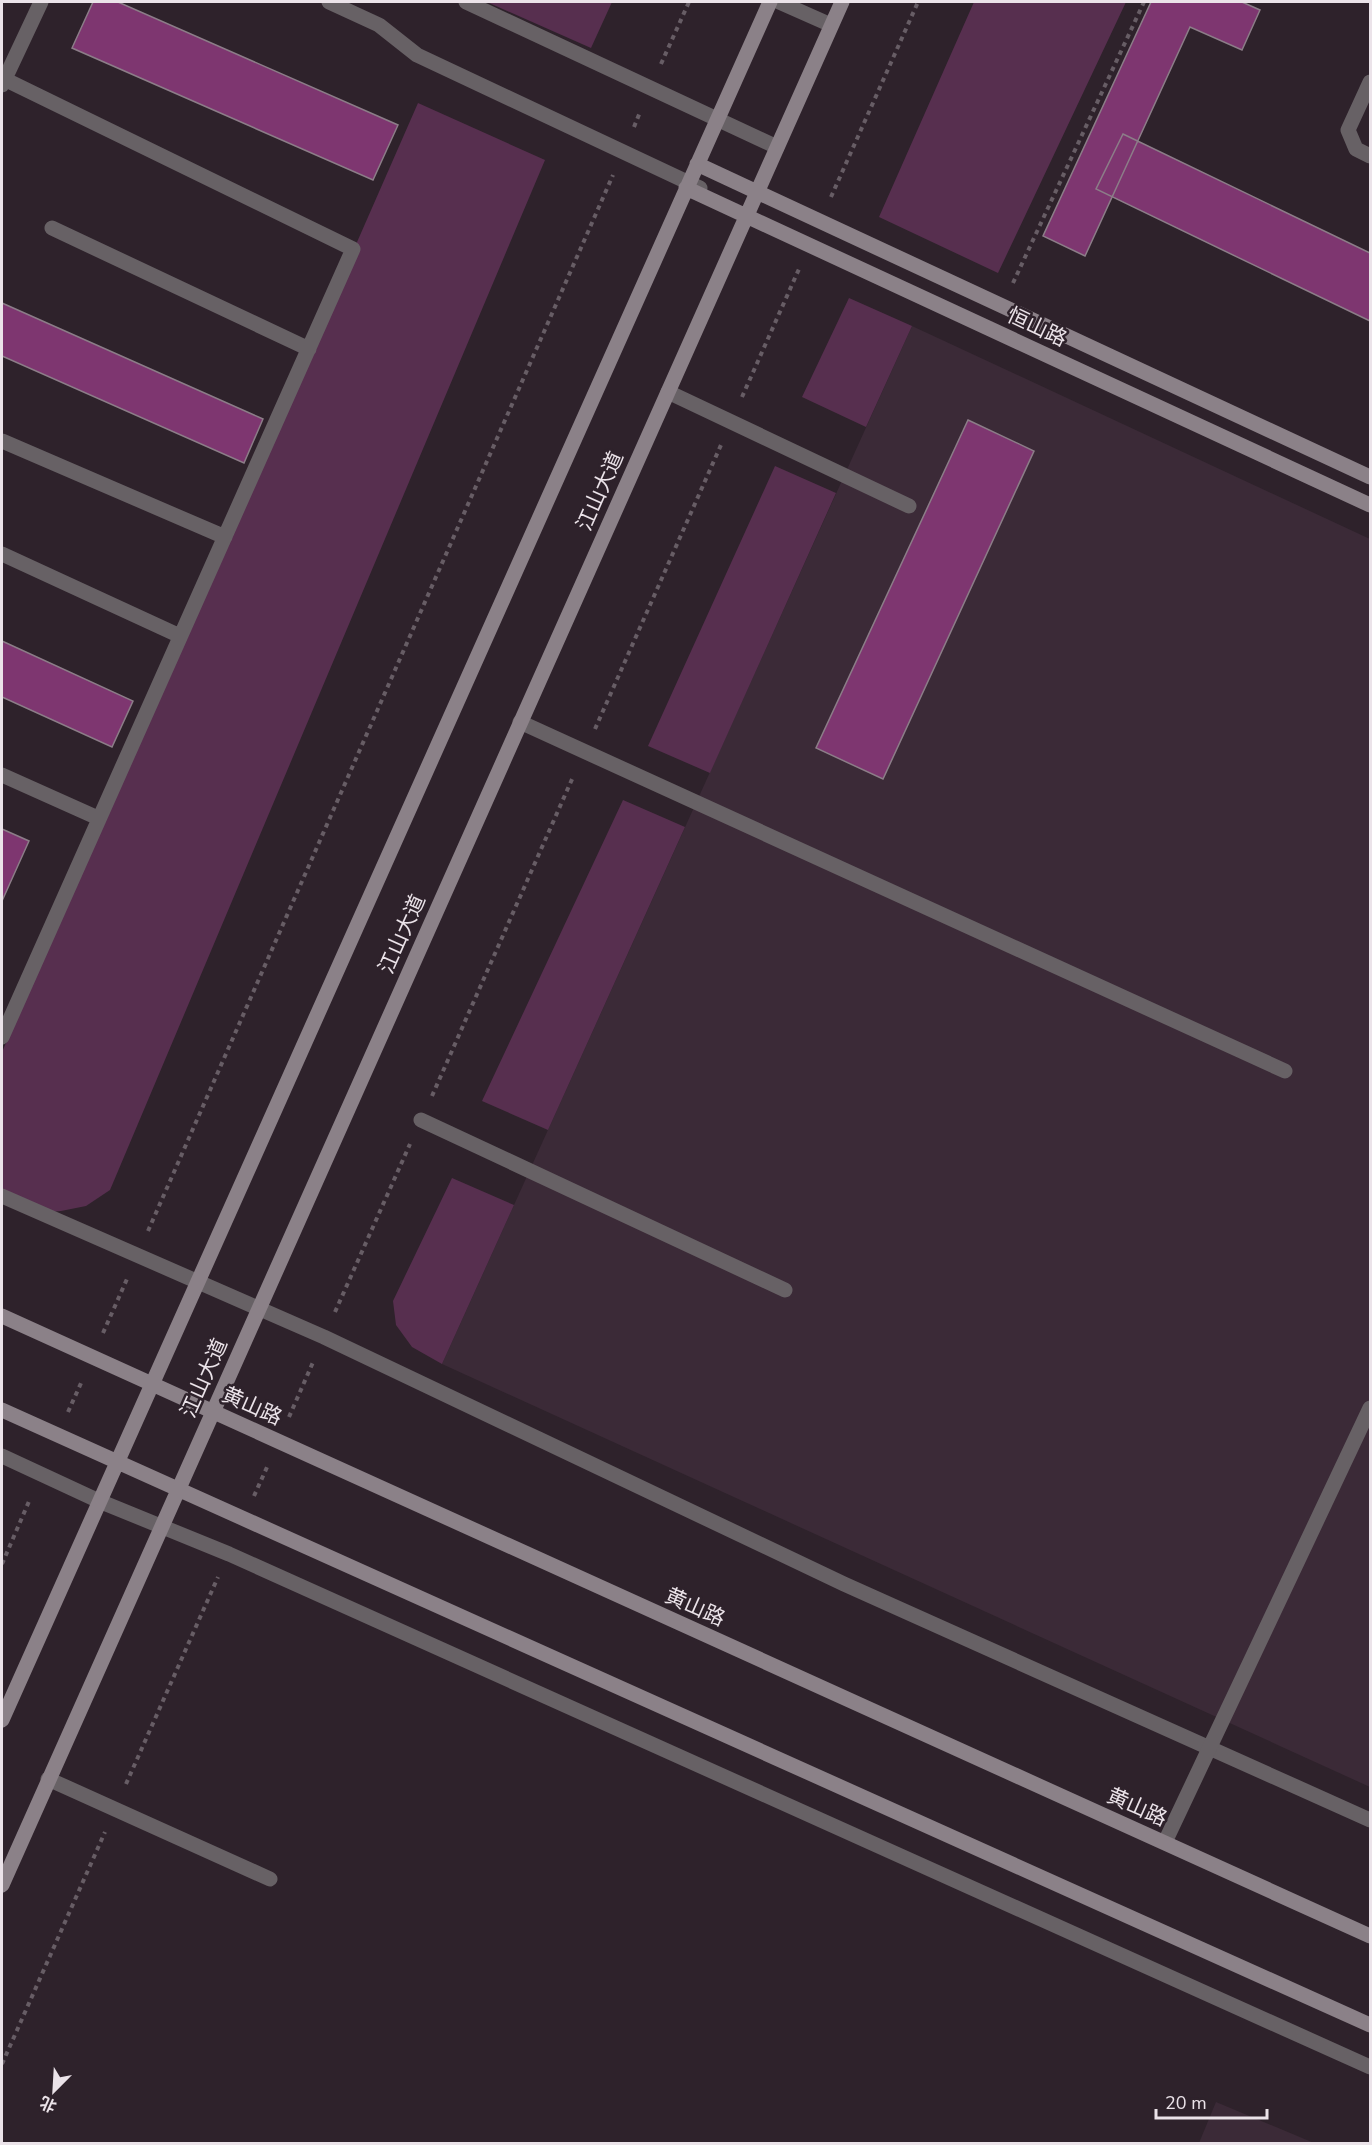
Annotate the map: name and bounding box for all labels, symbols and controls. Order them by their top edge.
street label: 恒山路 [1003,301,1071,353]
street label: 江山大道 [570,447,630,535]
street label: 江山大道 [372,890,432,978]
street label: 江山大道 [174,1334,234,1422]
street label: 黄山路 [218,1380,286,1432]
street label: 黄山路 [661,1581,729,1633]
street label: 黄山路 [1103,1781,1171,1833]
north arrow [24,2061,84,2121]
scale bar [1156,2082,1267,2120]
text: 北 [37,2090,60,2117]
text: 20 m [1165,2091,1207,2115]

